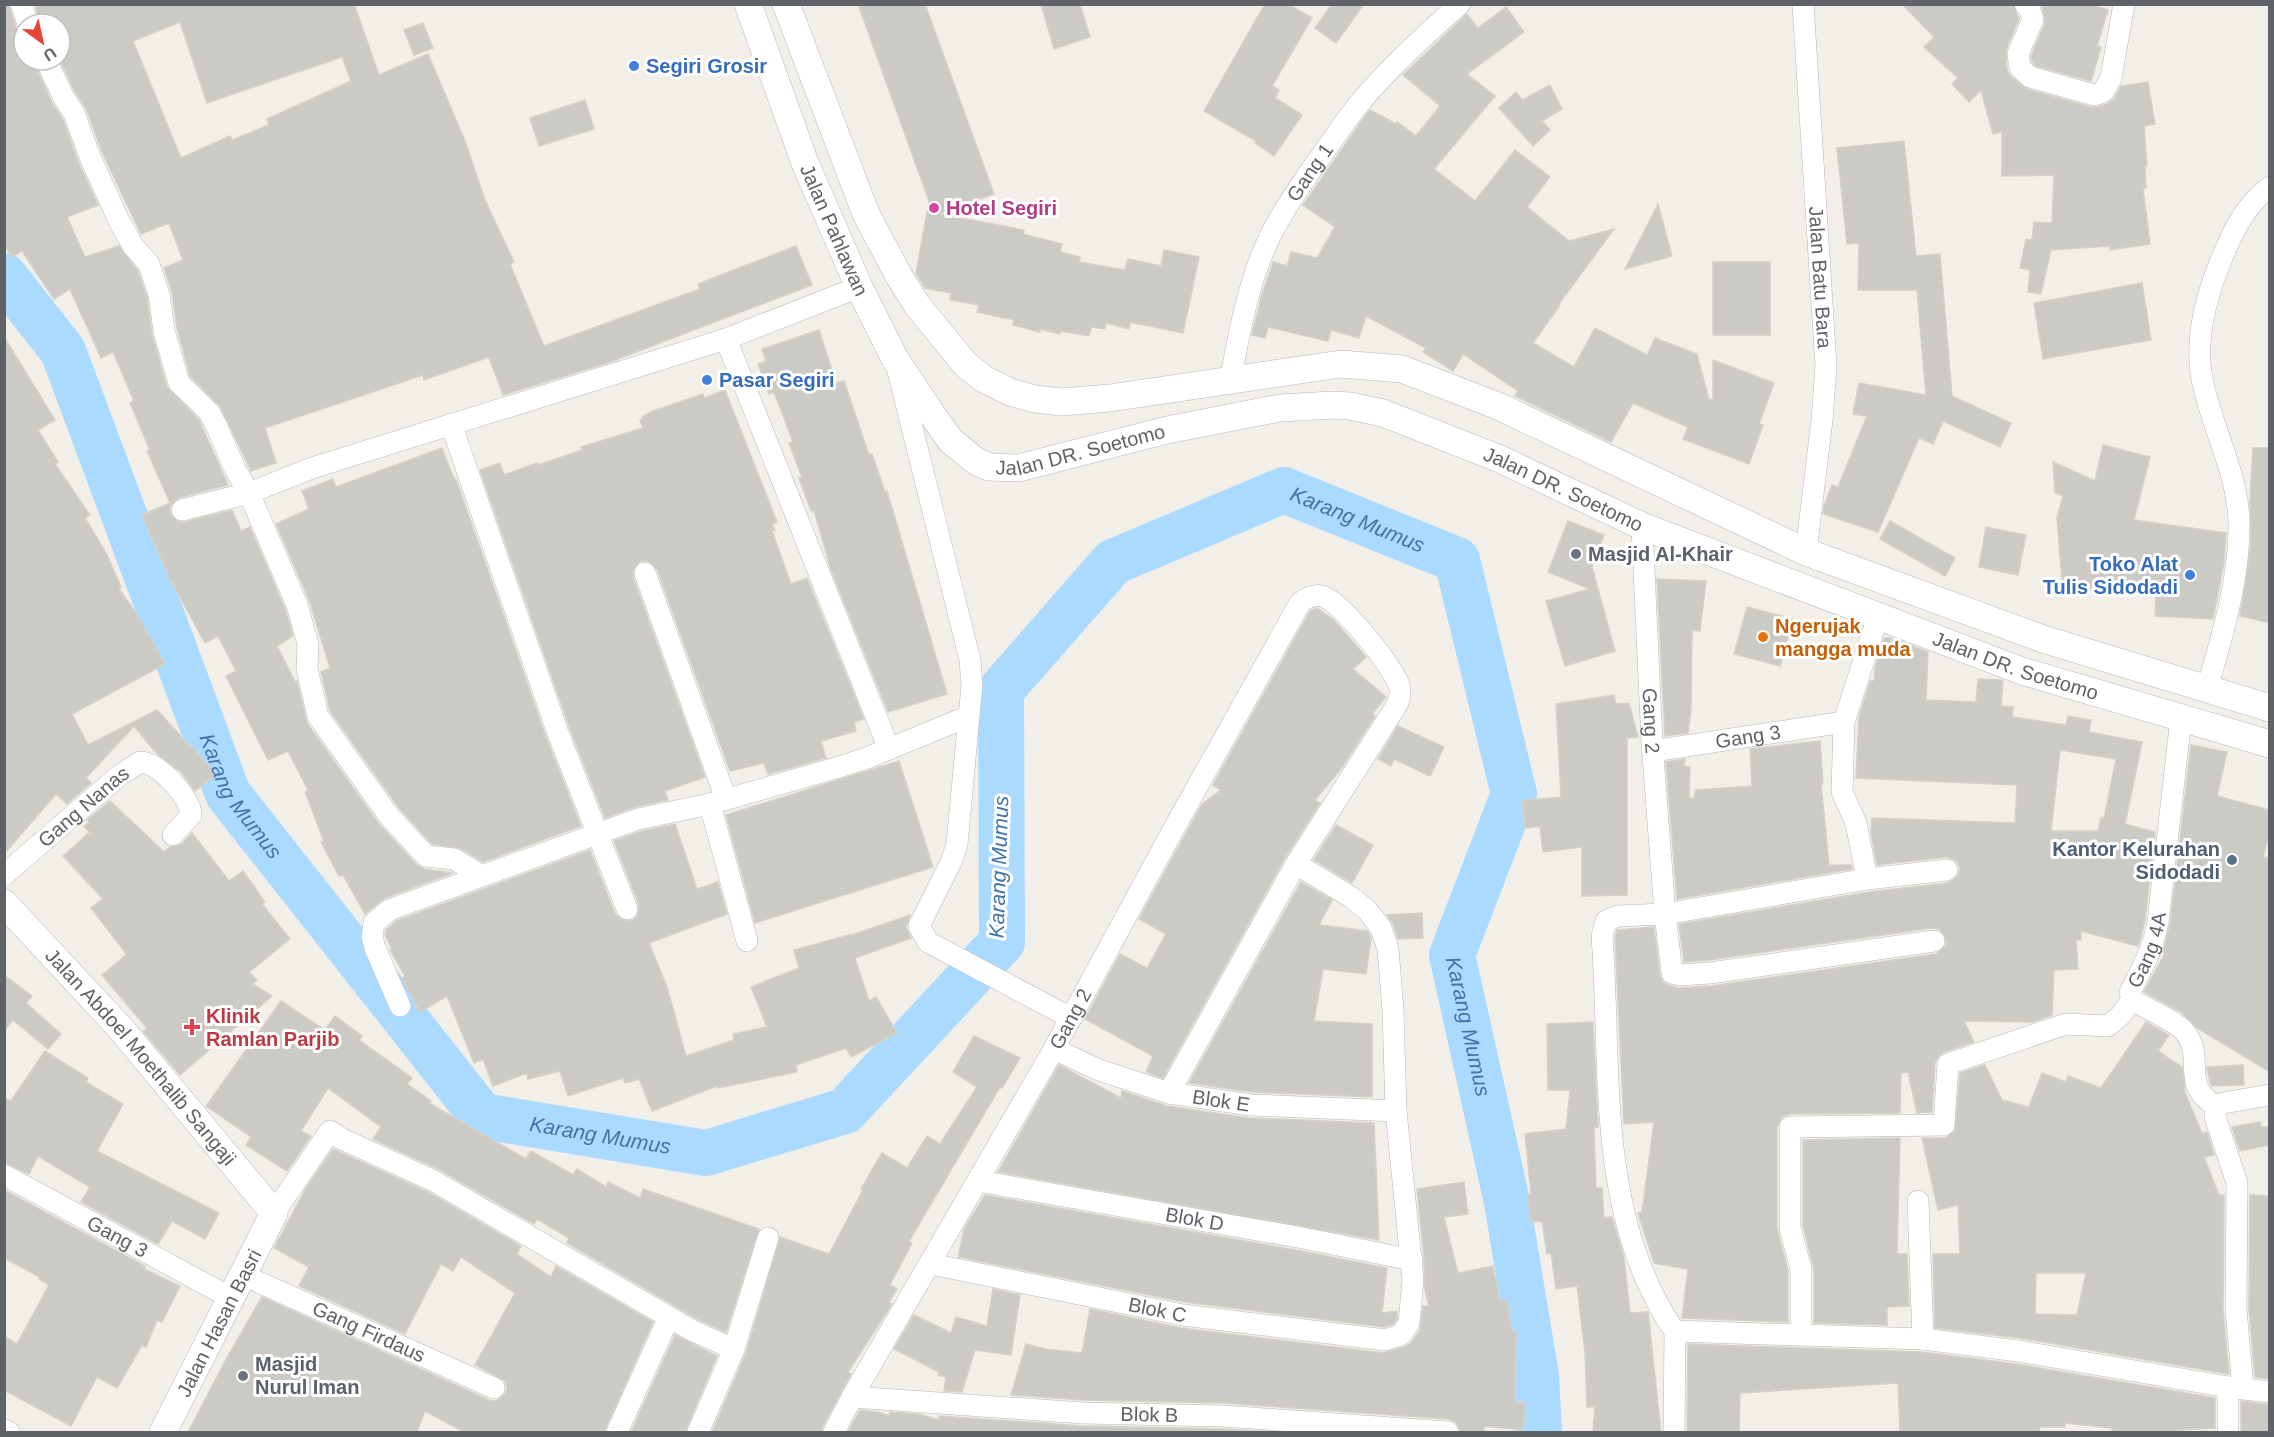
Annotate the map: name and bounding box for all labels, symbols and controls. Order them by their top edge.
north arrow [12,12,72,72]
text: U [40,44,59,64]
place label: Segiri Grosir [646,55,767,77]
marker: Segiri Grosir [627,59,641,73]
street label: Gang 1 [1282,139,1338,205]
street label: Jalan Pahlawan [796,161,873,300]
place label: Hotel Segiri [946,197,1057,219]
marker: Hotel Segiri [927,201,941,215]
street label: Jalan Batu Bara [1805,206,1836,350]
place label: Pasar Segiri [719,369,835,391]
marker: Pasar Segiri [700,373,714,387]
street label: Jalan DR. Soetomo [995,420,1167,479]
street label: Jalan DR. Soetomo [1480,443,1647,536]
water label: Karang Mumus [1287,482,1428,557]
place label: Masjid Al-Khair [1588,543,1733,565]
marker: Masjid Al-Khair [1569,547,1583,561]
place label: Toko Alat Tulis Sidodadi [2043,553,2178,598]
marker: Toko Alat Tulis Sidodadi [2183,568,2197,582]
place label: Ngerujak mangga muda [1775,615,1911,660]
street label: Jalan DR. Soetomo [1930,627,2101,704]
marker: Ngerujak mangga muda [1756,630,1770,644]
street label: Gang 2 [1639,688,1664,754]
street label: Gang 3 [1714,721,1782,752]
water label: Karang Mumus [196,730,287,863]
street label: Gang Nanas [34,761,133,851]
water label: Karang Mumus [985,795,1012,939]
place label: Kantor Kelurahan Sidodadi [2052,838,2220,883]
marker: Kantor Kelurahan Sidodadi [2225,853,2239,867]
street label: Gang 4A [2123,911,2170,991]
street label: Jalan Abdoel Moethalib Sangaji [41,944,241,1170]
water label: Karang Mumus [1442,954,1495,1099]
street label: Gang 2 [1045,985,1096,1053]
place label: Klinik Ramlan Parjib [206,1005,339,1050]
marker: Klinik Ramlan Parjib [183,1018,201,1036]
street label: Blok E [1191,1086,1251,1116]
water label: Karang Mumus [528,1112,673,1158]
street label: Blok D [1164,1203,1226,1235]
street label: Gang 3 [83,1211,152,1262]
street label: Jalan Hasan Basri [172,1246,266,1400]
street label: Blok C [1126,1293,1188,1326]
street label: Gang Firdaus [309,1297,429,1367]
place label: Masjid Nurul Iman [255,1353,359,1398]
marker: Masjid Nurul Iman [236,1369,250,1383]
street label: Blok B [1120,1403,1179,1426]

